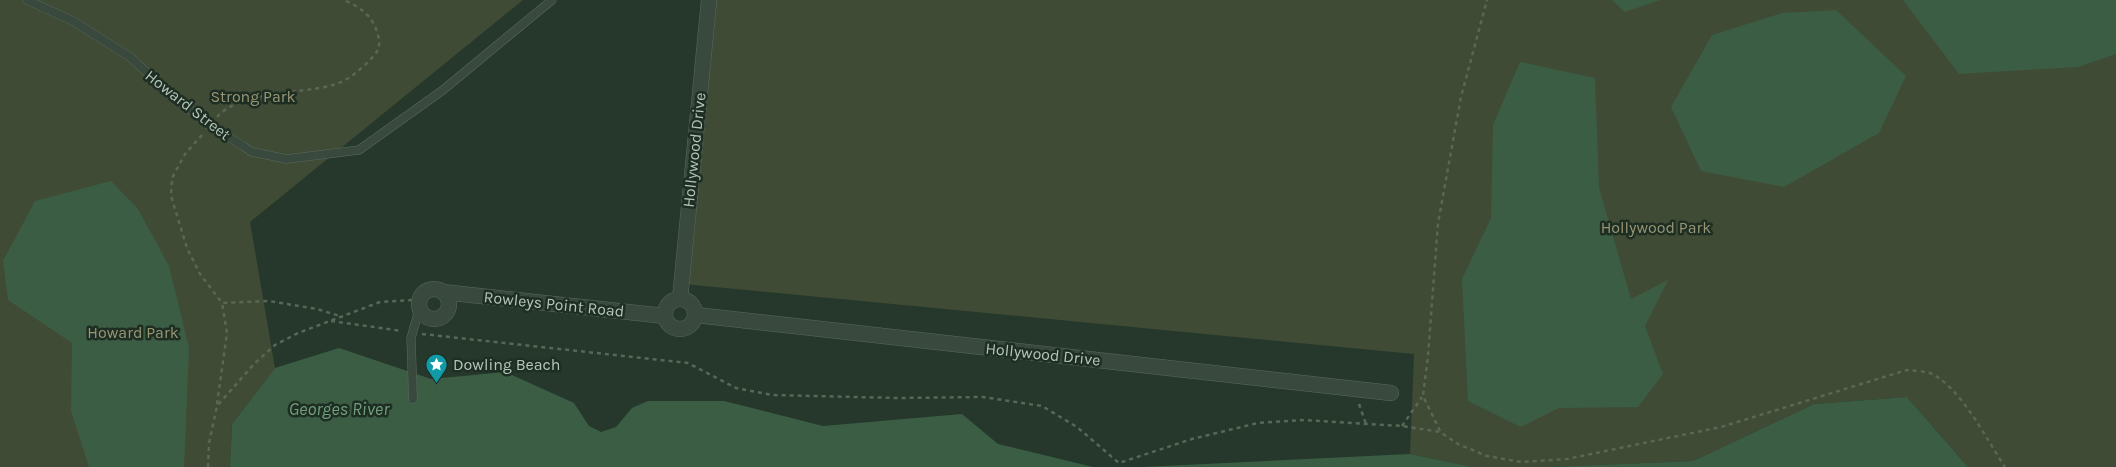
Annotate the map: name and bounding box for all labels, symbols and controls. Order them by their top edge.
street label: Howard Street [142,66,234,144]
park label: Strong Park [210,87,296,106]
street label: Hollywood Drive [679,92,709,208]
park label: Hollywood Park [1601,218,1711,237]
street label: Rowleys Point Road [483,287,625,321]
park label: Howard Park [87,323,179,342]
street label: Hollywood Drive [985,339,1101,369]
place icon: Dowling Beach [425,352,449,383]
place label: Dowling Beach [453,355,561,374]
water label: Georges River [289,398,390,420]

